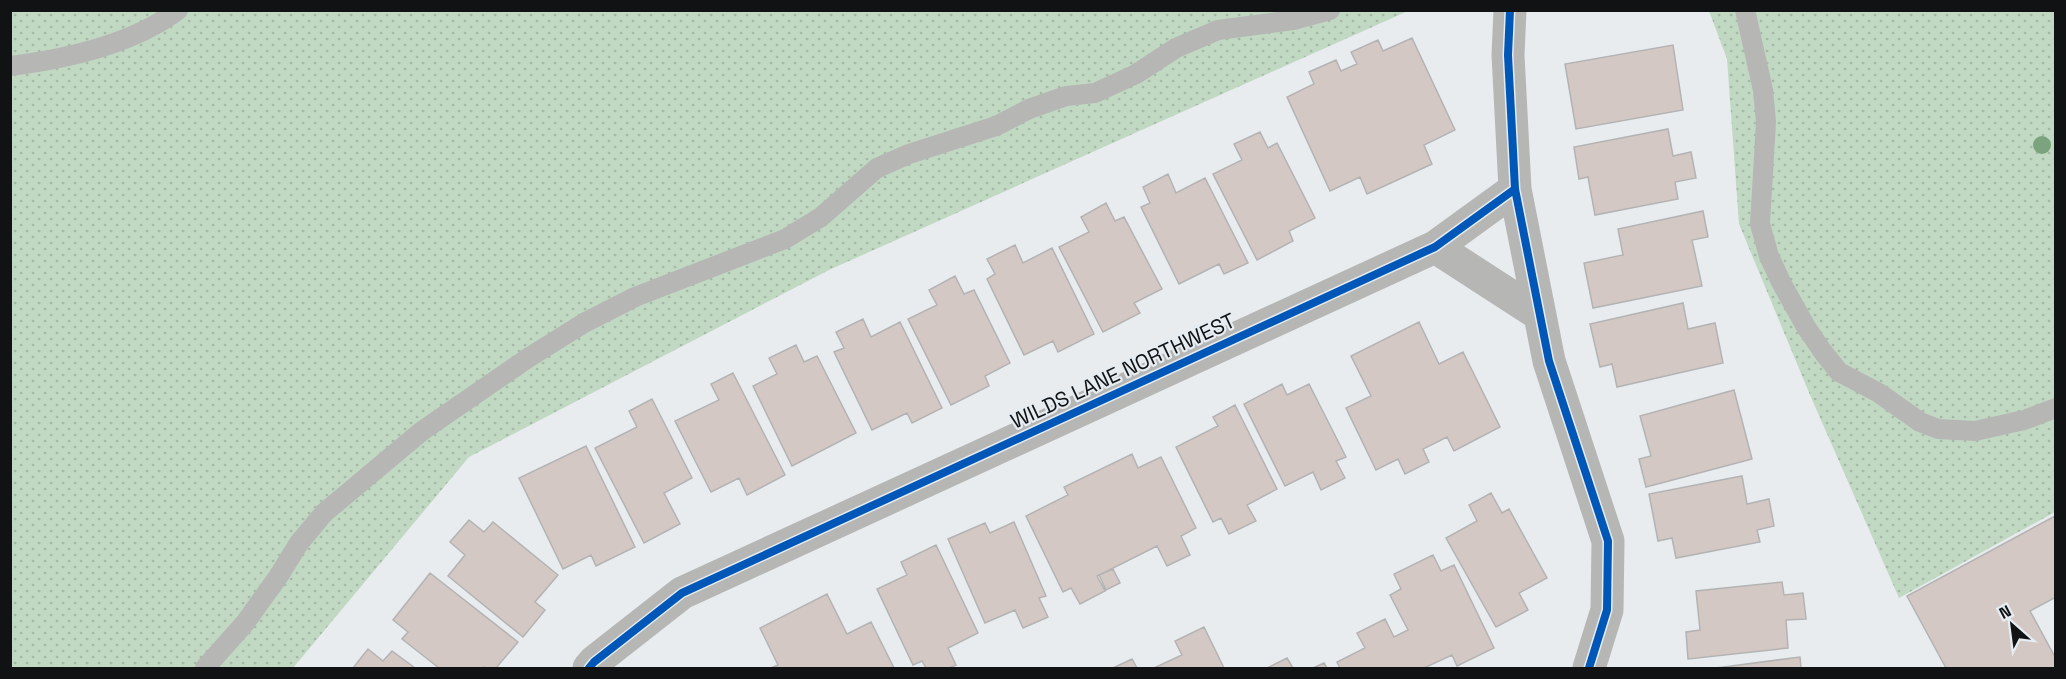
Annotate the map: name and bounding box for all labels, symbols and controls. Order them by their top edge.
street label: WILDS LANE NORTHWEST [1006,307,1240,435]
north arrow [1982,595,2042,655]
text: N [1996,600,2015,624]

